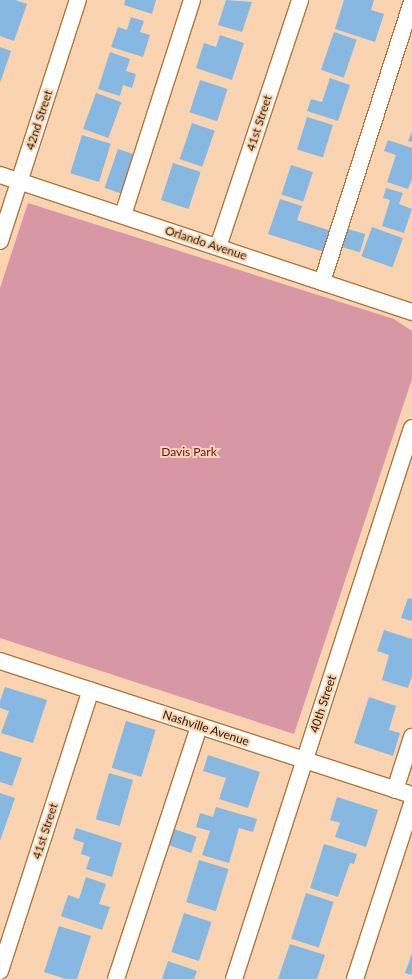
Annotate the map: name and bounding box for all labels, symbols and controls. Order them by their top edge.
street label: 42nd Street [23,88,55,152]
street label: 41st Street [243,93,275,153]
street label: Orlando Avenue [163,223,249,263]
park label: Davis Park [161,445,217,459]
street label: 40th Street [307,673,339,735]
street label: Nashville Avenue [161,707,251,749]
street label: 41st Street [29,801,61,861]

